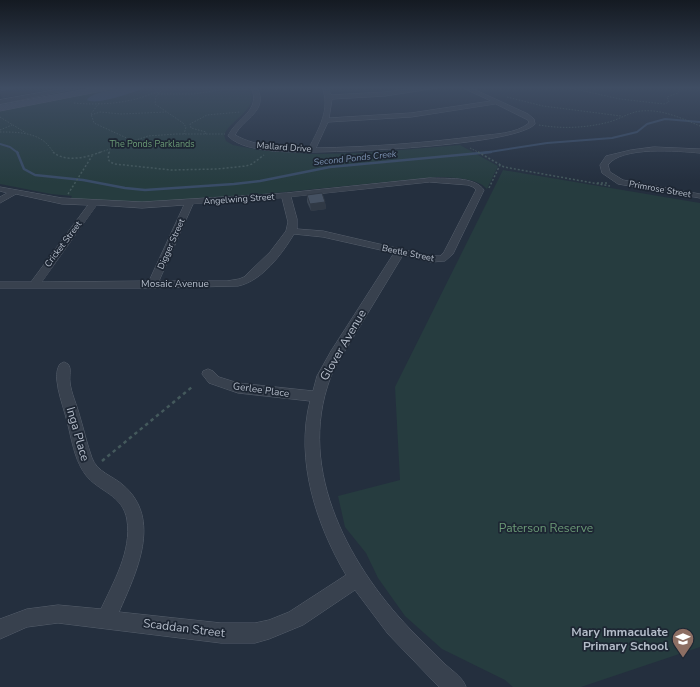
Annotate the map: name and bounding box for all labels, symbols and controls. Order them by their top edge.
park label: The Ponds Parklands [109,138,195,150]
street label: Mallard Drive [256,139,312,155]
water label: Second Ponds Creek [313,148,397,168]
street label: Primrose Street [628,178,693,201]
street label: Angelwing Street [203,190,276,207]
street label: Digger Street [154,216,188,271]
street label: Cricket Street [42,218,85,269]
street label: Beetle Street [381,242,436,265]
street label: Mosaic Avenue [141,277,209,291]
street label: Glover Avenue [316,307,370,383]
street label: Gerlee Place [232,379,290,401]
street label: Inga Place [63,405,93,463]
park label: Paterson Reserve [499,520,593,536]
street label: Scaddan Street [142,615,227,641]
place label: Mary Immaculate Primary School [571,624,668,654]
school or university icon: Mary Immaculate Primary School [670,626,696,659]

